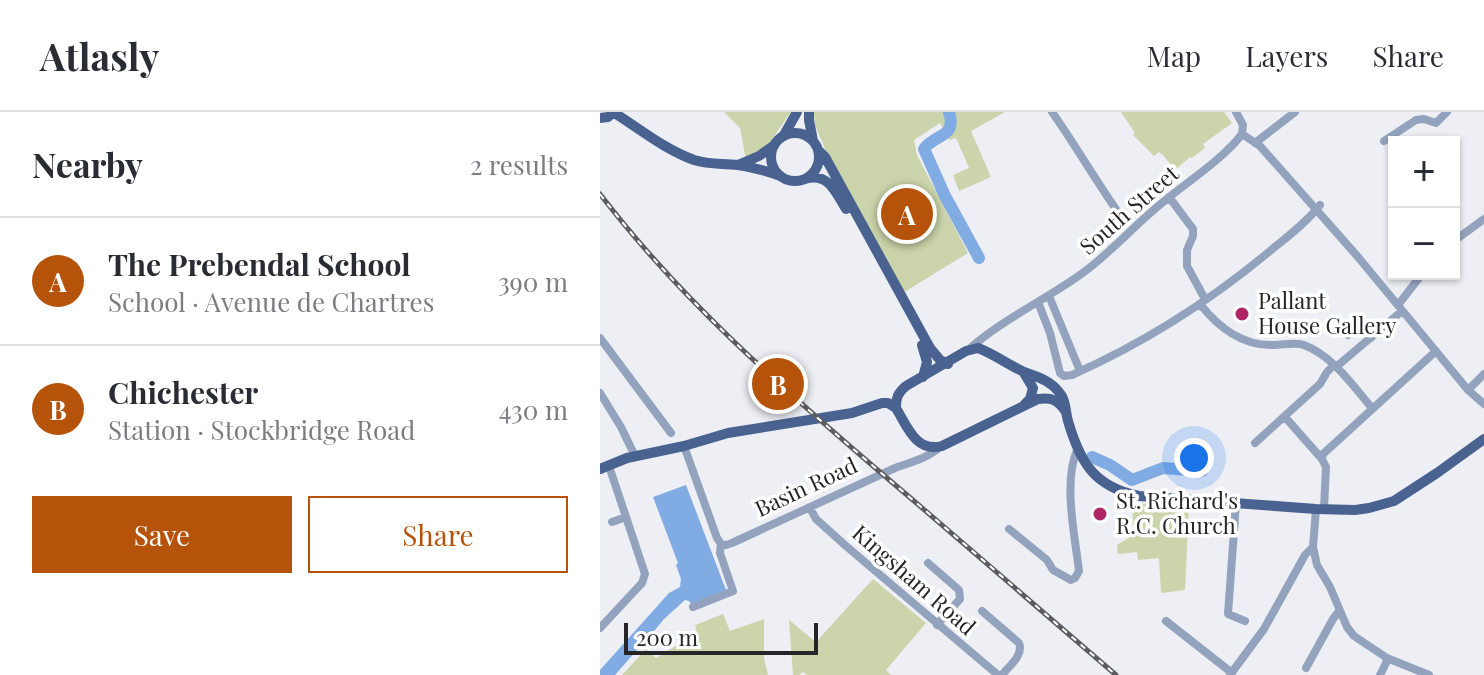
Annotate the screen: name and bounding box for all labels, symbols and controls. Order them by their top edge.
text: Atlasly [40,30,159,81]
text: Map [1147,37,1201,74]
text: Layers [1245,37,1328,74]
text: Share [1372,37,1444,74]
map controls [1388,136,1460,280]
button: + [1388,136,1460,208]
text: Nearby [32,141,143,187]
text: 2 results [470,147,568,182]
street label: South Street [1072,157,1185,261]
pin: A [881,184,933,244]
button: − [1388,208,1460,280]
text: The Prebendal School [108,244,410,284]
text: A [49,264,67,299]
text: 390 m [498,264,568,299]
text: School · Avenue de Chartres [108,284,434,319]
place label: Pallant House Gallery [1258,285,1396,340]
marker: Pallant House Gallery [1233,305,1251,323]
pin: B [752,354,804,414]
text: Chichester [108,372,258,412]
text: B [49,392,67,427]
text: 430 m [499,392,568,427]
text: Station · Stockbridge Road [108,412,415,447]
your location [1174,438,1214,478]
street label: Basin Road [750,449,862,523]
place label: St. Richard's R.C. Church [1116,485,1238,540]
button: Save [32,496,292,573]
button: Share [308,496,568,573]
marker: St. Richard's R.C. Church [1091,505,1109,523]
street label: Kingsham Road [847,517,983,641]
scale bar [624,619,818,655]
text: 200 m [636,622,698,652]

